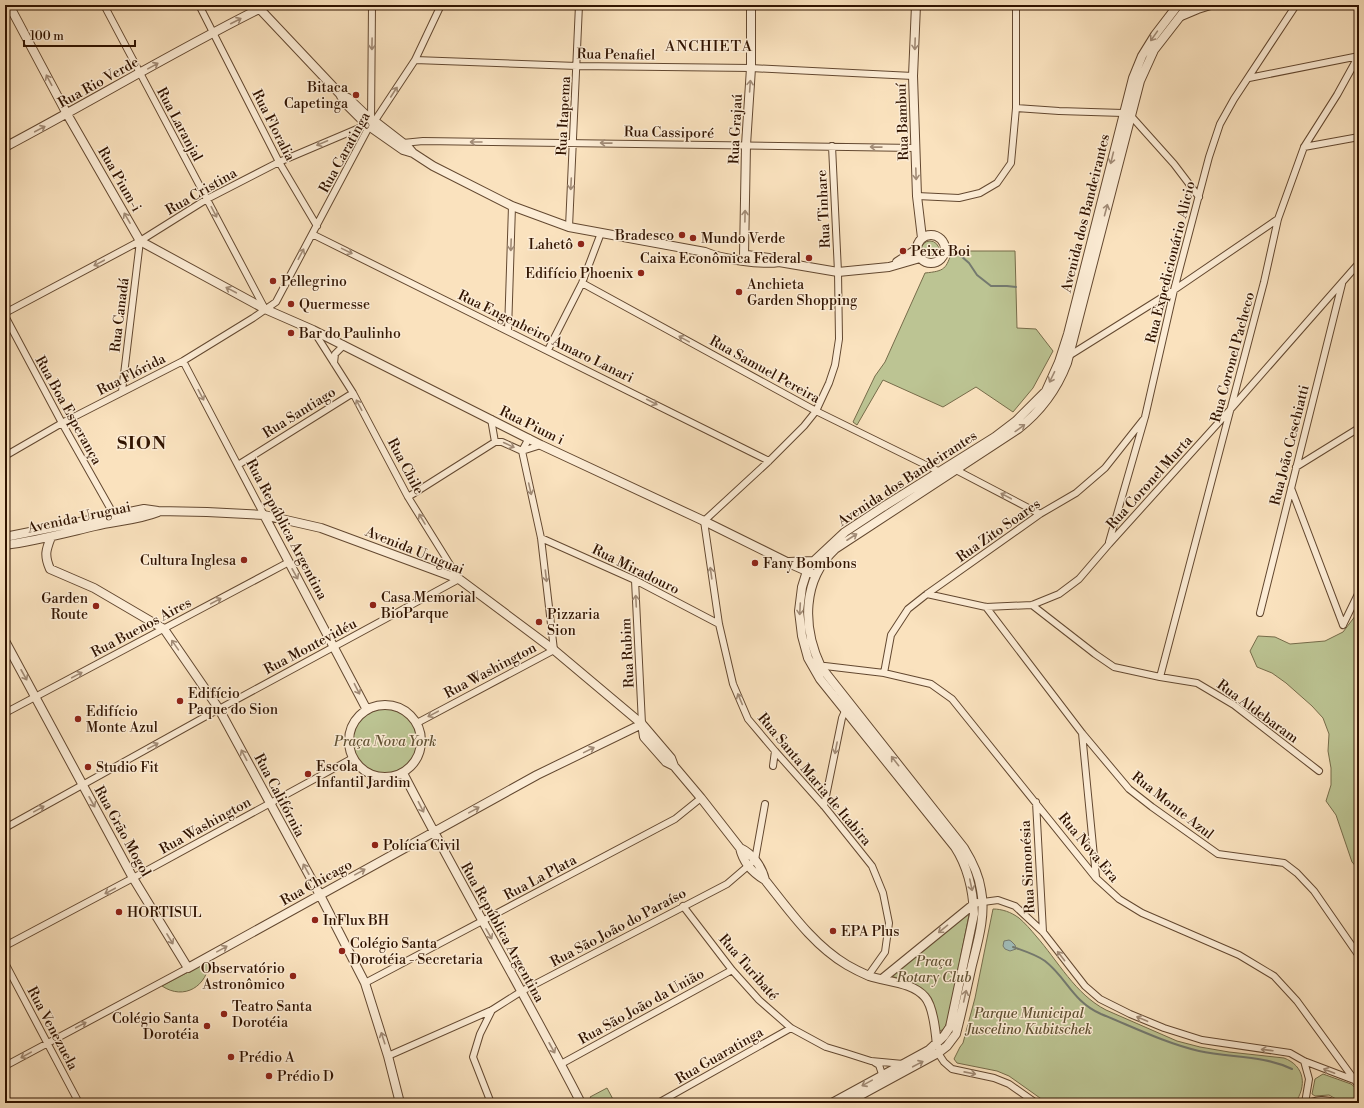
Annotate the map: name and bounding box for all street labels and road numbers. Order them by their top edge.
street label: Rua Penafiel [577,45,655,65]
street label: Rua Rio Verde [55,53,142,112]
street label: Rua Itapema [553,75,575,156]
street label: Rua Bambuí [893,82,913,161]
street label: Rua Laranjal [152,84,206,165]
street label: Rua Floralia [247,87,299,165]
street label: Rua Grajaú [725,93,747,165]
street label: Rua Caratinga [315,108,375,196]
street label: Rua Cassiporé [624,123,714,143]
street label: Avenida dos Bandeirantes [1057,132,1114,295]
street label: Rua Pium-i [93,144,145,216]
street label: Rua Cristina [163,164,241,220]
street label: Rua Tinhare [813,169,835,249]
street label: Rua Expedicionário Alicio [1142,179,1200,345]
street label: Rua Canadá [107,276,134,353]
street label: Rua Engenheiro Amaro Lanari [455,286,637,387]
street label: Rua Coronel Pacheco [1207,290,1259,425]
street label: Rua Samuel Pereira [706,332,824,408]
street label: Rua Flórida [94,349,170,400]
street label: Rua Boa Esperança [31,353,106,469]
street label: Rua Santiago [260,383,340,442]
street label: Rua João Ceschiatti [1266,383,1314,507]
street label: Rua Pium i [496,403,567,449]
street label: Avenida dos Bandeirantes [834,427,981,531]
street label: Rua Coronel Murta [1103,431,1197,533]
street label: Rua Chile [383,435,427,498]
street label: Rua República Argentina [241,456,331,604]
street label: Rua Zito Soares [953,495,1044,567]
street label: Avenida Uruguai [25,498,133,538]
street label: Avenida Uruguai [362,523,467,579]
street label: Rua Miradouro [589,541,682,599]
street label: Rua Buenos Aires [88,594,195,662]
street label: Rua Montevidéu [261,615,360,679]
street label: Rua Rubim [617,617,639,688]
street label: Rua Washington [441,639,540,703]
street label: Rua Aldebaram [1213,676,1302,748]
street label: Rua Santa Maria de Itabira [753,710,876,850]
street label: Rua Califórnia [250,751,309,841]
street label: Rua Monte Azul [1128,768,1217,843]
street label: Rua Grão Mogol [90,783,155,880]
street label: Rua Washington [156,793,255,859]
street label: Rua Nova Era [1054,809,1123,887]
street label: Rua Simonésia [1017,819,1039,914]
street label: Rua La Plata [501,851,581,905]
street label: Rua Chicago [277,856,356,910]
street label: Rua República Argentina [456,859,549,1006]
street label: Rua São João do Paraíso [547,884,690,971]
street label: Rua Turibaté [714,931,782,1005]
street label: Rua São João da União [575,965,708,1049]
street label: Rua Venezuela [23,984,82,1074]
street label: Rua Guaratinga [672,1023,767,1088]

